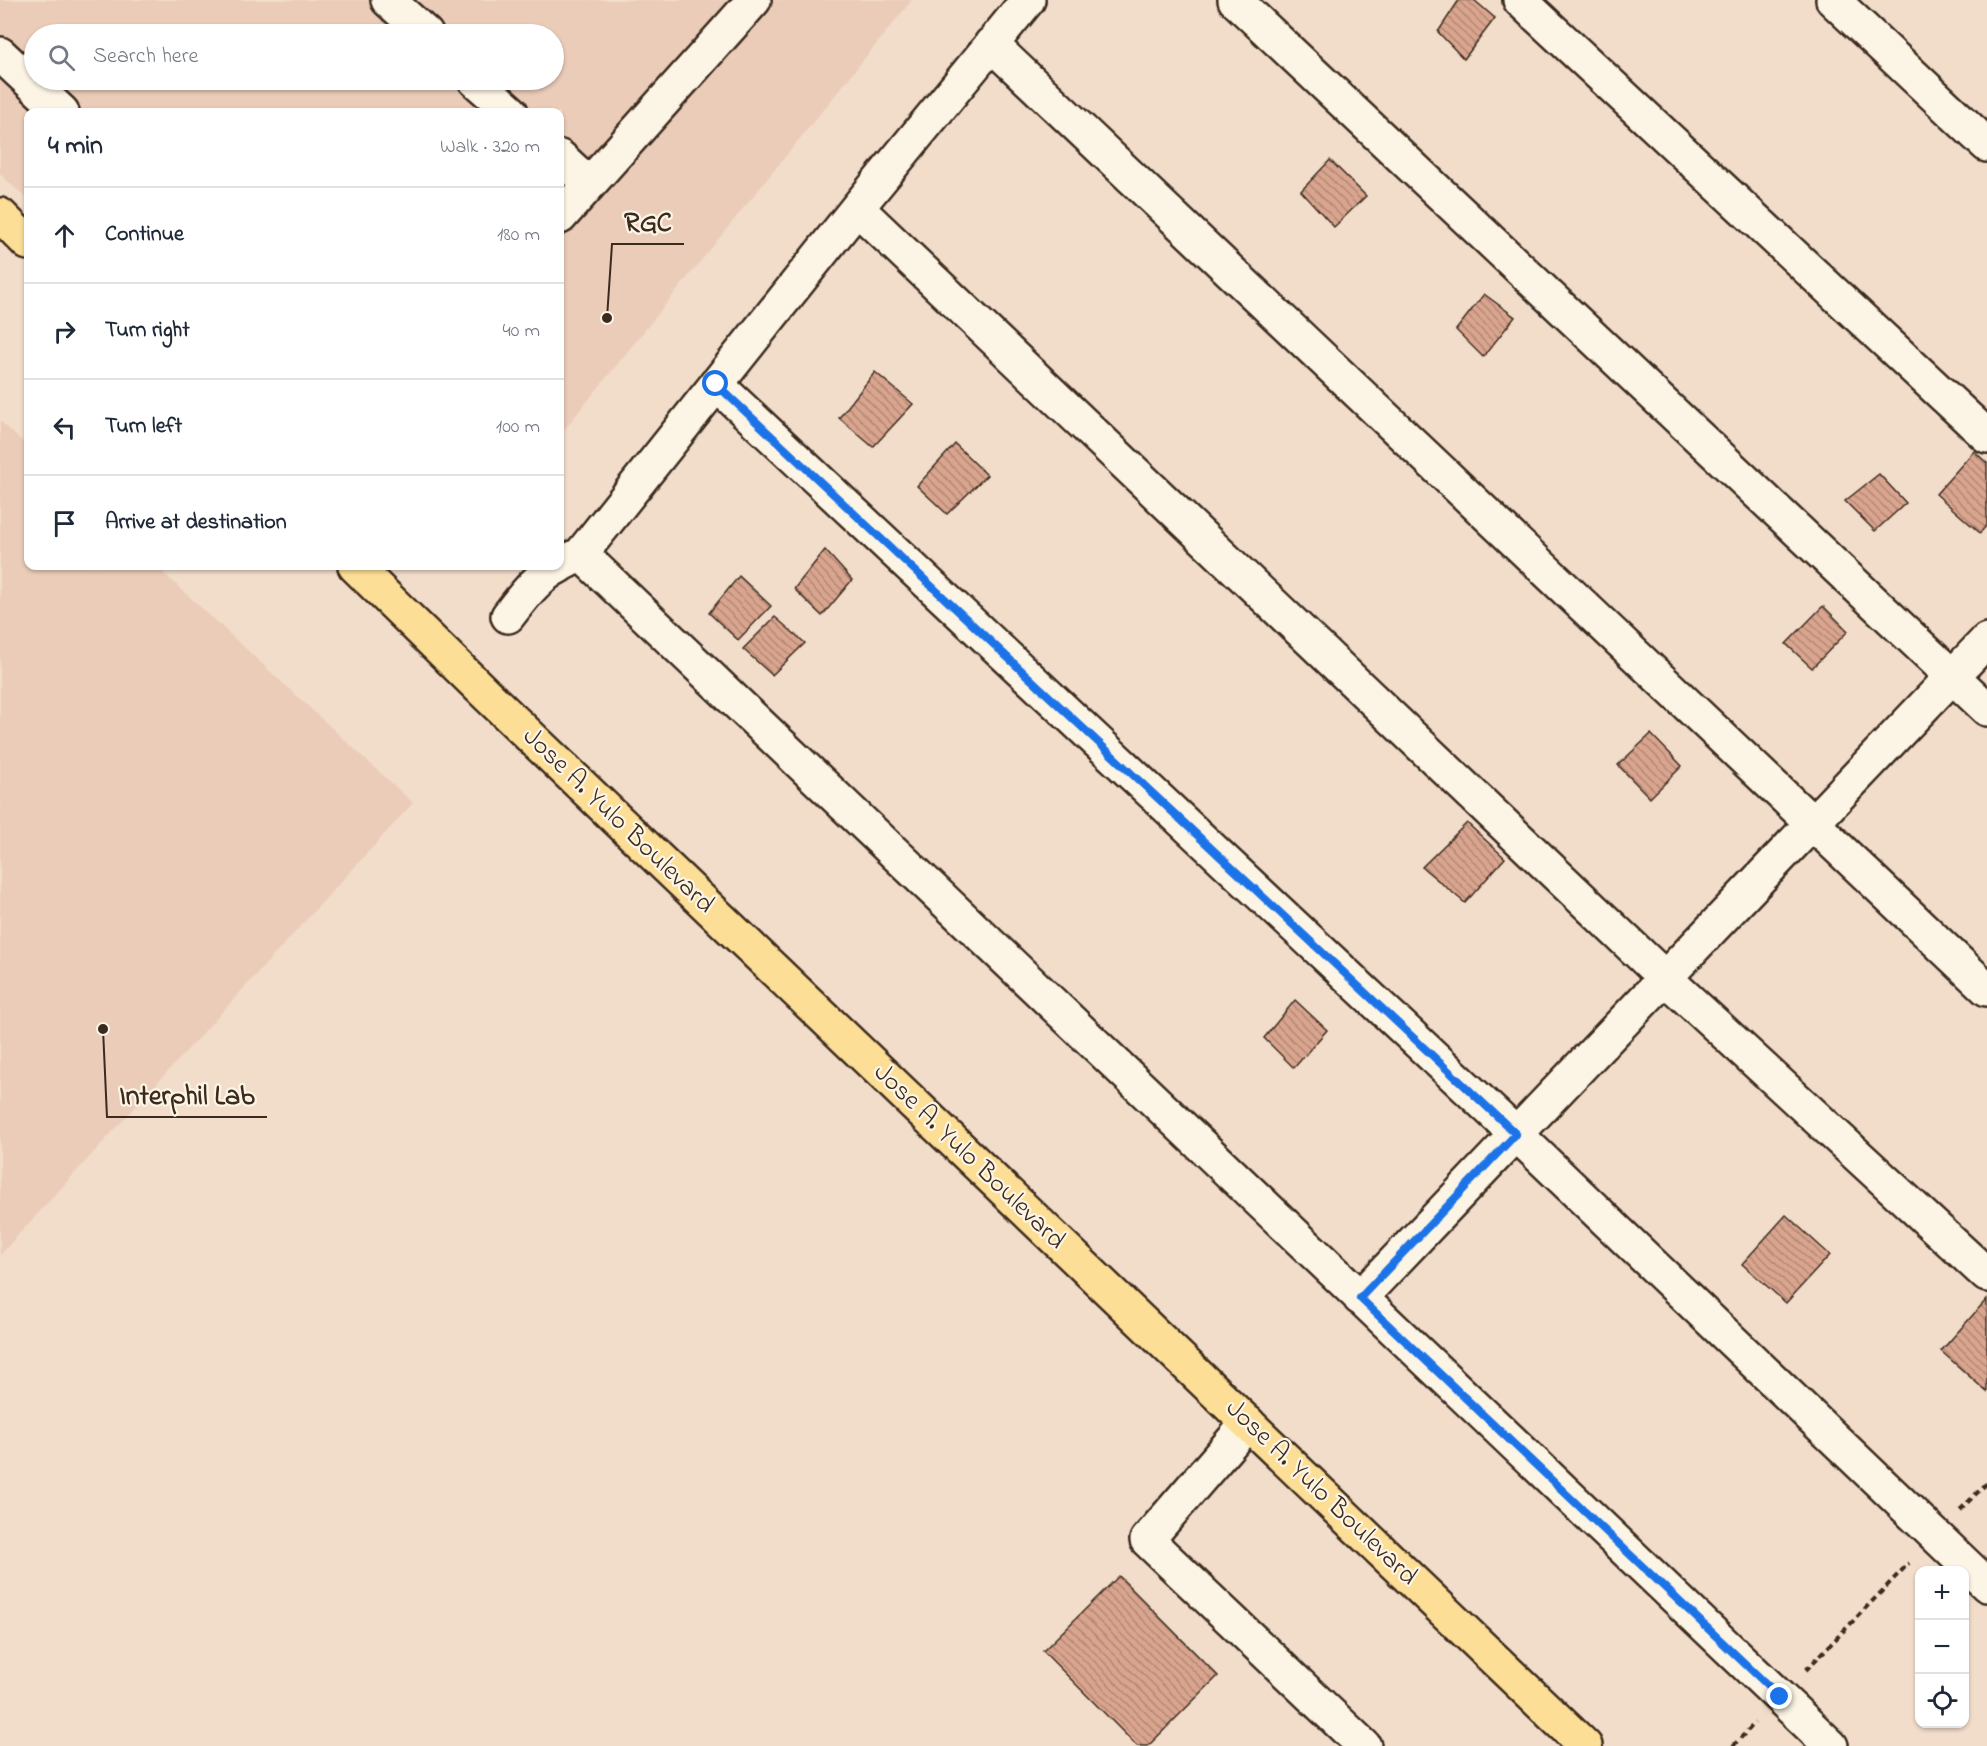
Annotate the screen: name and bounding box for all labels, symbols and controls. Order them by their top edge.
search box [24,24,564,90]
icon: search [45,41,78,74]
text: Search here [93,41,198,73]
text: 4 min [48,128,103,166]
text: Walk · 320 m [440,133,540,162]
callout: RGC [612,198,684,244]
text: RGC [624,204,672,245]
icon: ahead [48,219,81,252]
text: Continue [105,219,184,251]
text: 180 m [497,221,540,250]
icon: right [48,315,81,348]
text: Turn right [105,315,190,347]
text: 40 m [503,317,540,346]
route start [702,370,728,396]
icon: left [48,411,81,444]
text: Turn left [105,411,182,443]
text: 100 m [496,413,540,442]
icon: arrive [48,507,81,540]
text: Arrive at destination [105,507,287,539]
street label: Jose A. Yulo Boulevard [513,719,723,923]
street label: Jose A. Yulo Boulevard [864,1055,1074,1259]
callout: Interphil Lab [107,1071,267,1117]
text: Interphil Lab [119,1077,255,1118]
street label: Jose A. Yulo Boulevard [1216,1391,1426,1595]
map controls [1915,1566,1969,1728]
button: + [1915,1566,1969,1620]
button: − [1915,1620,1969,1674]
button: locate [1915,1674,1969,1728]
route end [1766,1683,1792,1709]

